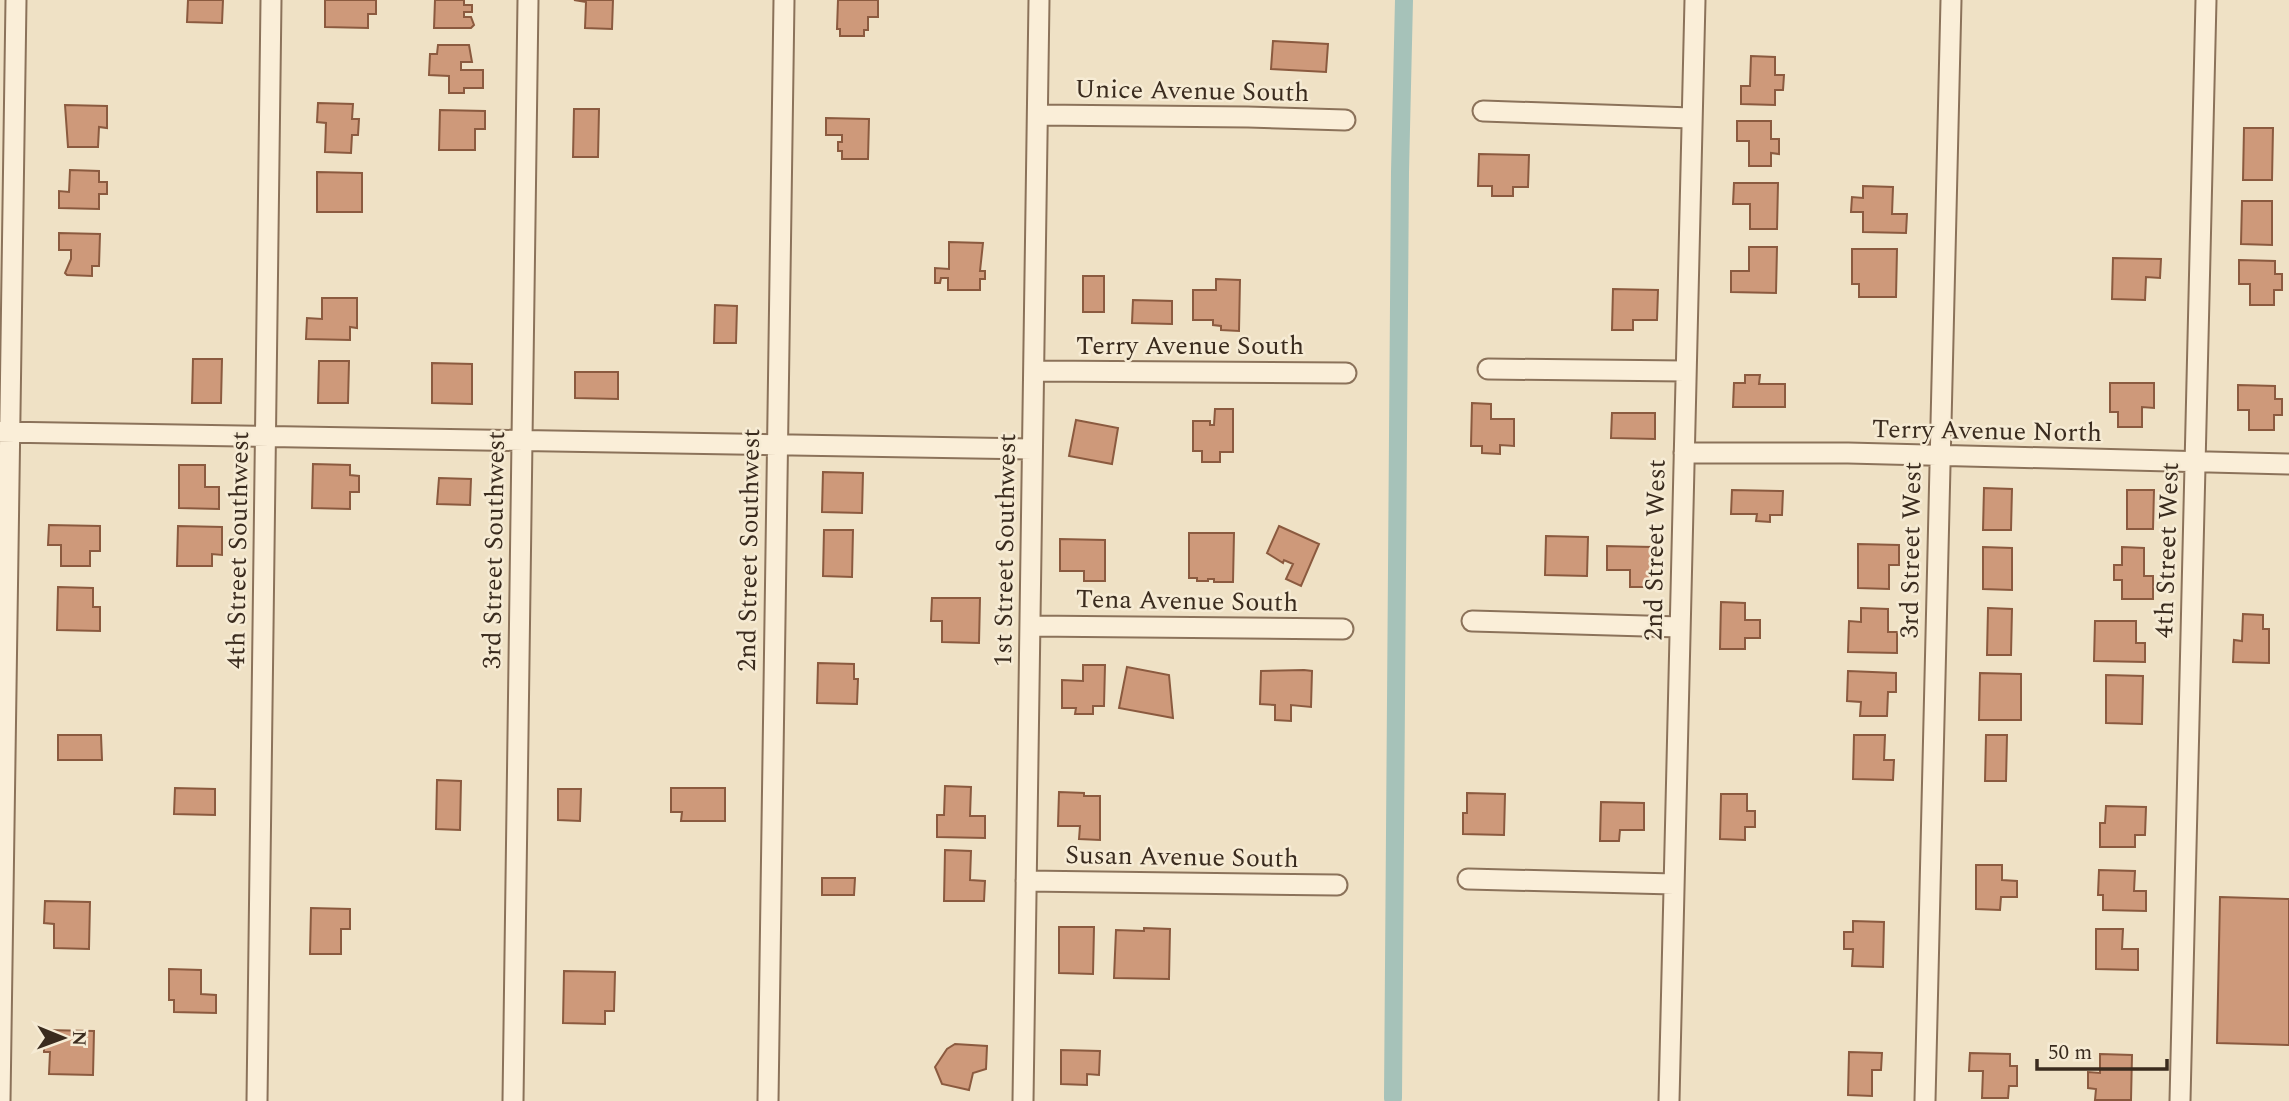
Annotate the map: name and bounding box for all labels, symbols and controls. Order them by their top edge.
street label: Unice Avenue South [1074,69,1310,113]
street label: Terry Avenue South [1076,326,1304,366]
street label: Terry Avenue North [1872,409,2102,453]
street label: 2nd Street Southwest [727,428,771,672]
street label: 3rd Street Southwest [472,430,516,670]
street label: 4th Street Southwest [216,431,260,669]
street label: 1st Street Southwest [983,433,1027,667]
street label: 2nd Street West [1633,459,1677,641]
street label: 3rd Street West [1889,461,1933,639]
street label: 4th Street West [2144,461,2190,639]
street label: Tena Avenue South [1075,579,1299,623]
street label: Susan Avenue South [1065,835,1299,879]
north arrow [28,1003,98,1073]
scale bar [2037,1028,2166,1072]
text: N [64,1030,93,1046]
text: 50 m [2048,1037,2092,1069]

